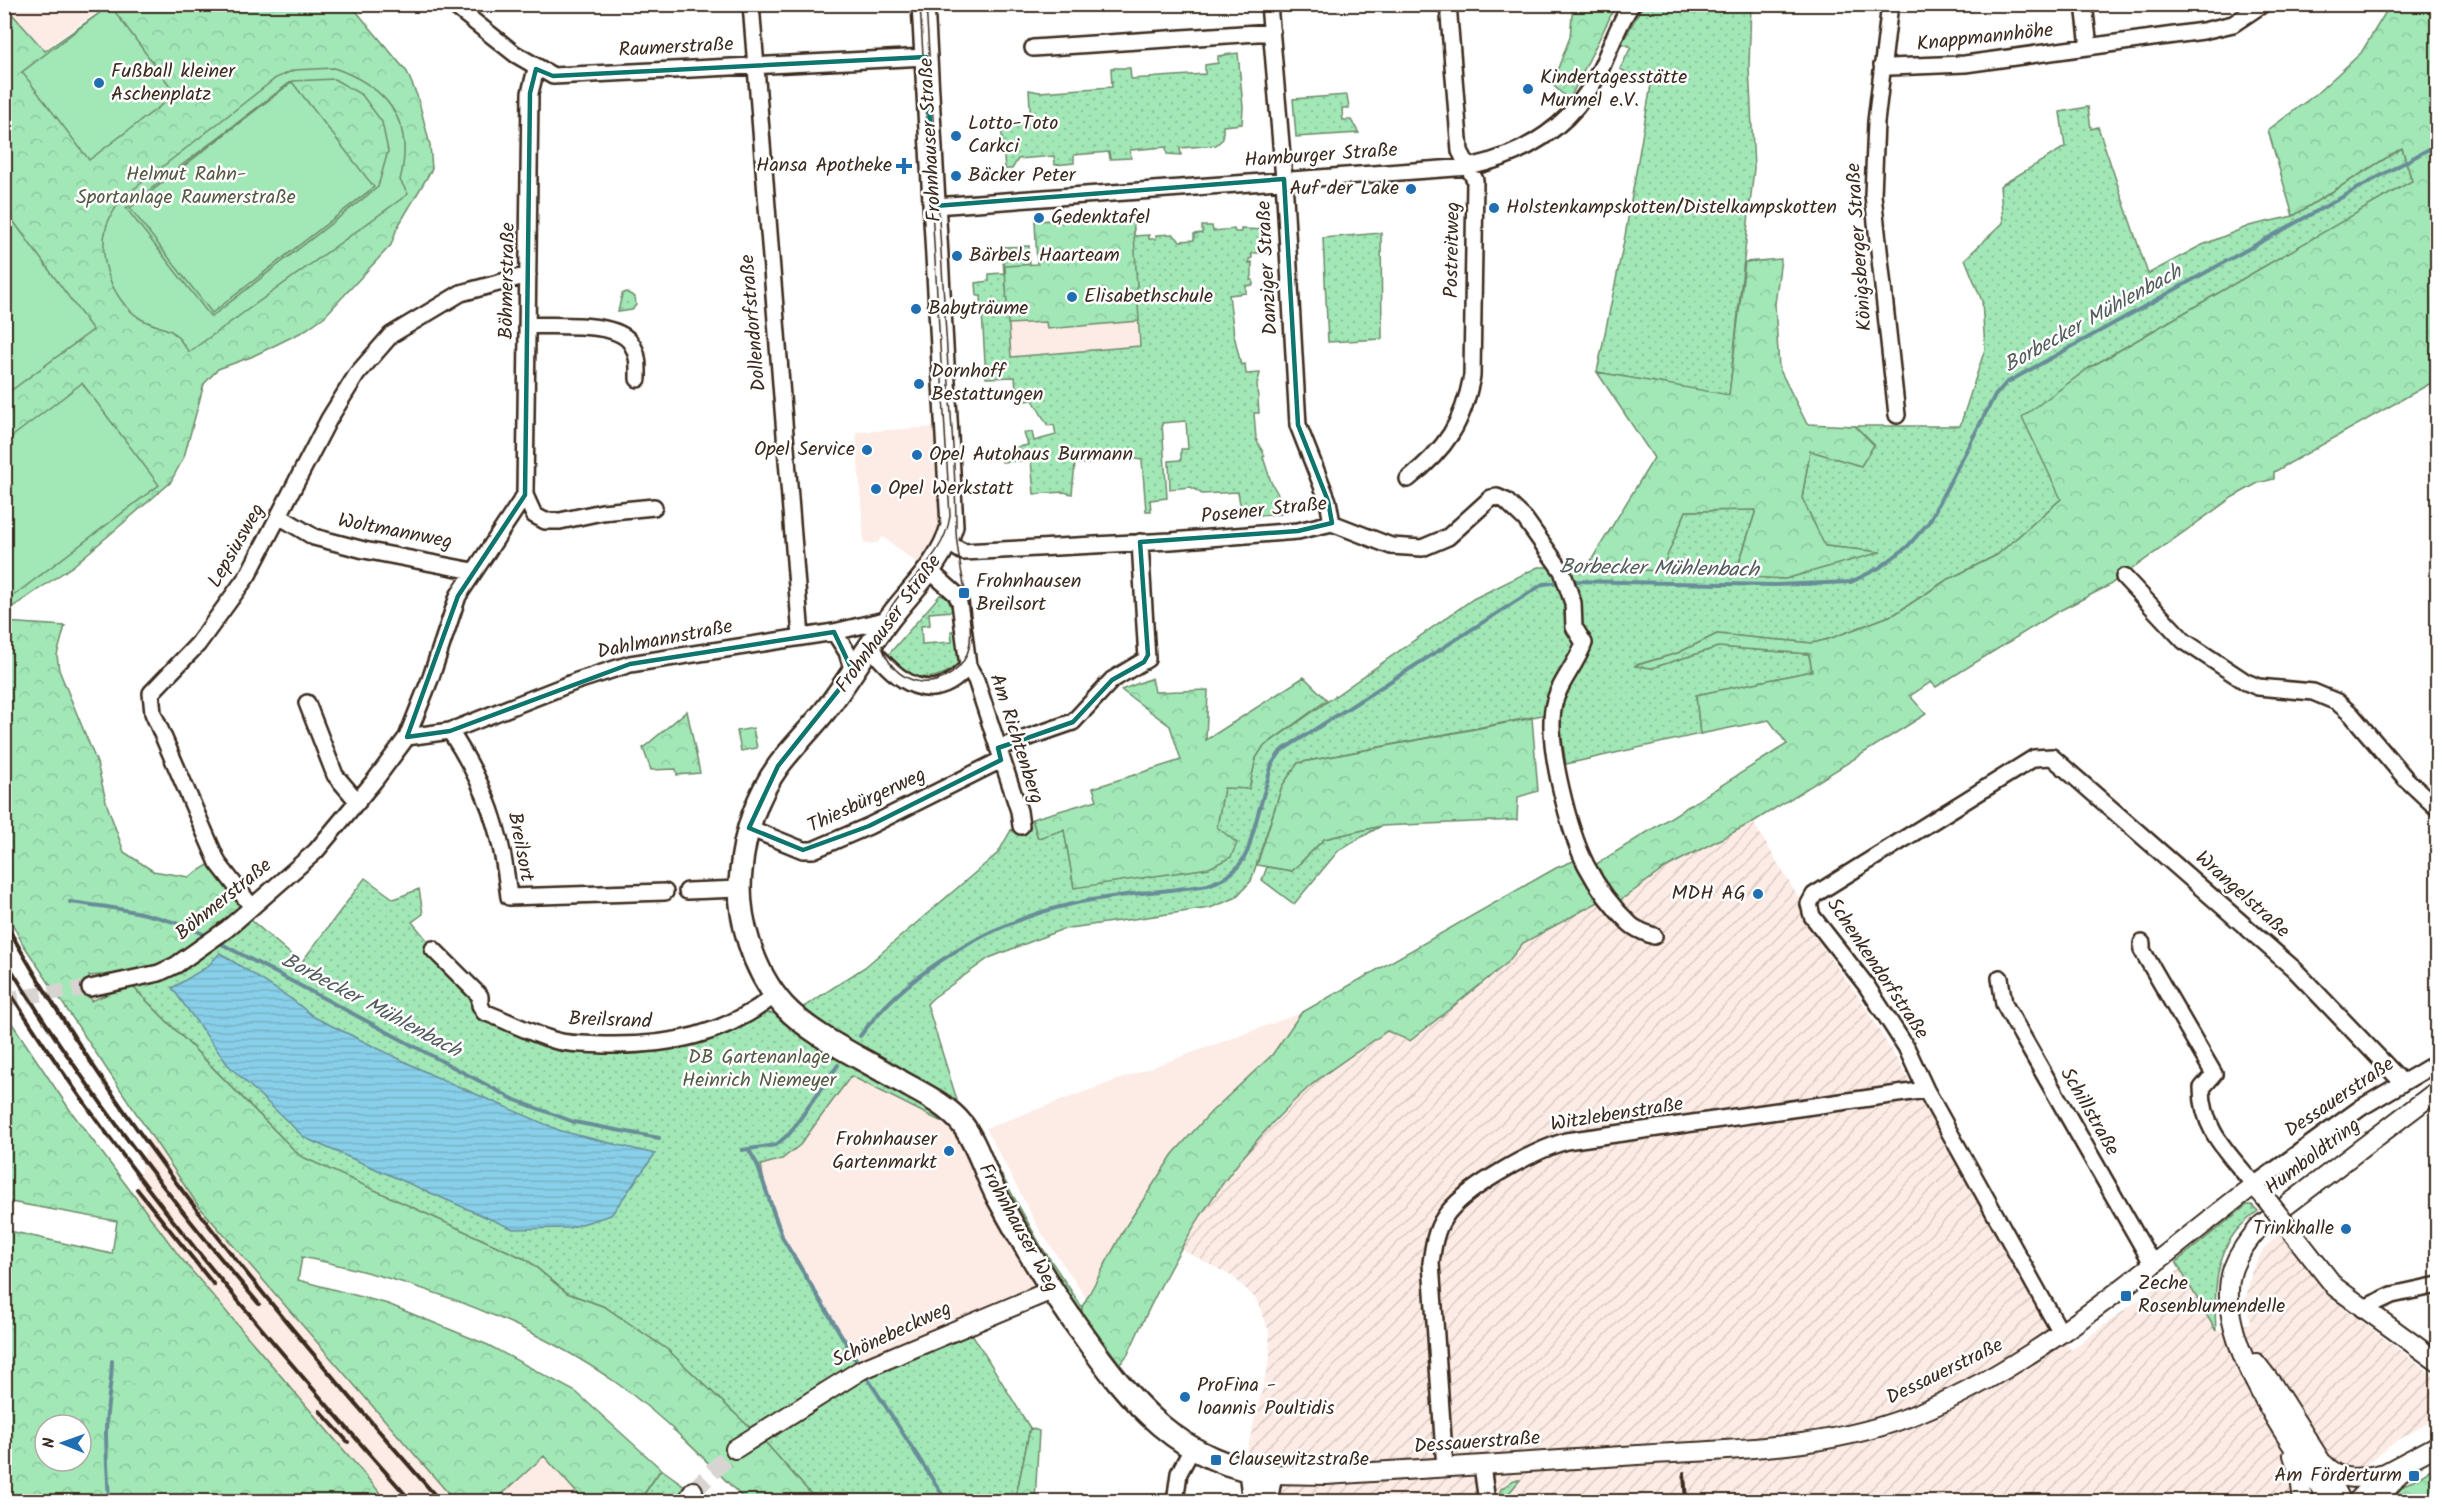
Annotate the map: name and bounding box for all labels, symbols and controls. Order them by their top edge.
street label: Knappmannhöhe [1915,15,2055,61]
street label: Raumerstraße [618,29,734,67]
place label: Fußball kleiner Aschenplatz [111,56,236,111]
street label: Frohnhauser Straße [911,57,951,223]
place label: Kindertagesstätte Murmel e.V. [1540,62,1687,117]
marker: Fußball kleiner Aschenplatz [92,76,106,90]
marker: Kindertagesstätte Murmel e.V. [1521,82,1535,96]
place label: Lotto-Toto Carkci [968,108,1058,163]
marker: Lotto-Toto Carkci [949,129,963,143]
street label: Hamburger Straße [1243,135,1399,177]
place label: Hansa Apotheke [756,150,892,182]
park label: Helmut Rahn- Sportanlage Raumerstraße [76,159,296,214]
marker: Hansa Apotheke [897,159,911,173]
place label: Bäcker Peter [968,160,1077,192]
street label: Königsberger Straße [1838,162,1882,332]
marker: Bäcker Peter [949,169,963,183]
place label: Auf der Lake [1289,173,1399,205]
marker: Auf der Lake [1404,182,1418,196]
place label: Holstenkampskotten/Distelkampskotten [1506,192,1837,224]
street label: Danziger Straße [1248,200,1288,336]
marker: Holstenkampskotten/Distelkampskotten [1487,201,1501,215]
place label: Gedenktafel [1051,202,1150,234]
street label: Postreitweg [1436,202,1470,298]
marker: Gedenktafel [1032,211,1046,225]
street label: Böhmerstraße [491,222,525,340]
place label: Bärbels Haarteam [969,240,1120,272]
marker: Bärbels Haarteam [950,249,964,263]
street label: Dollendorfstraße [732,253,776,393]
water label: Borbecker Mühlenbach [1998,255,2190,382]
place label: Elisabethschule [1084,281,1213,313]
marker: Elisabethschule [1065,290,1079,304]
place label: Babyträume [928,293,1028,325]
marker: Babyträume [909,302,923,316]
place label: Dornhoff Bestattungen [931,356,1043,411]
marker: Dornhoff Bestattungen [912,377,926,391]
place label: Opel Service [754,434,855,466]
place label: Opel Autohaus Burmann [929,439,1133,471]
marker: Opel Service [860,443,874,457]
marker: Opel Autohaus Burmann [910,448,924,462]
place label: Opel Werkstatt [888,473,1014,505]
marker: Opel Werkstatt [869,482,883,496]
street label: Posener Straße [1199,488,1329,534]
street label: Lepsiusweg [200,498,274,594]
street label: Woltmannweg [335,505,455,559]
street label: Frohnhauser Straße [828,548,950,700]
water label: Borbecker Mühlenbach [1559,551,1761,587]
place label: Frohnhausen Breilsort [976,566,1081,621]
marker: Frohnhausen Breilsort [957,586,971,600]
street label: Dahlmannstraße [594,611,736,669]
street label: Am Richtenberg [980,670,1052,808]
street label: Thiesbürgerweg [802,760,932,842]
street label: Breilsort [498,810,542,885]
street label: Wrangelstraße [2187,843,2297,947]
street label: Böhmerstraße [168,851,280,949]
place label: MDH AG [1672,878,1746,910]
marker: MDH AG [1751,887,1765,901]
street label: Schenkendorfstraße [1818,892,1936,1046]
water label: Borbecker Mühlenbach [275,945,468,1068]
street label: Breilsrand [568,1004,653,1038]
park label: DB Gartenanlage Heinrich Niemeyer [682,1042,837,1097]
street label: Dessauerstraße [2279,1049,2401,1147]
street label: Schillstraße [2051,1062,2127,1162]
street label: Witzlebenstraße [1548,1089,1686,1141]
street label: Humboldtring [2258,1110,2368,1204]
place label: Frohnhauser Gartenmarkt [832,1124,938,1179]
marker: Frohnhauser Gartenmarkt [942,1144,956,1158]
street label: Frohnhauser Weg [969,1157,1067,1299]
place label: Trinkhalle [2253,1213,2334,1245]
marker: Trinkhalle [2339,1222,2353,1236]
place label: Zeche Rosenblumendelle [2138,1268,2285,1323]
marker: Zeche Rosenblumendelle [2119,1289,2133,1303]
street label: Schönebeckweg [827,1293,957,1377]
street label: Dessauerstraße [1881,1330,2009,1414]
place label: ProFina - Ioannis Poultidis [1197,1370,1335,1425]
marker: ProFina - Ioannis Poultidis [1178,1390,1192,1404]
north arrow [33,1413,93,1473]
street label: Dessauerstraße [1413,1423,1541,1463]
text: N [37,1437,62,1448]
place label: Clausewitzstraße [1228,1444,1369,1476]
marker: Clausewitzstraße [1209,1453,1223,1467]
place label: Am Förderturm [2274,1460,2402,1492]
marker: Am Förderturm [2407,1469,2421,1483]

